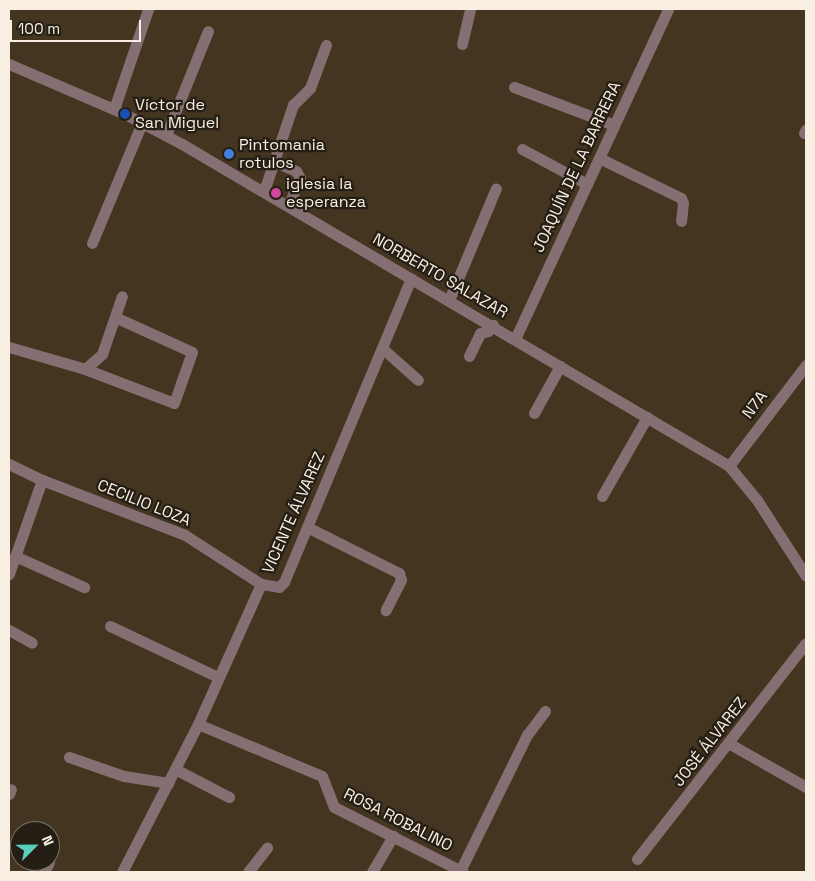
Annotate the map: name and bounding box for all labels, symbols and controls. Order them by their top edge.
scale bar [12,10,144,42]
text: 100 m [18,19,60,38]
street label: JOAQUÍN DE LA BARRERA [529,78,625,256]
place label: Víctor de San Miguel [135,95,219,133]
marker: Víctor de San Miguel [119,108,131,120]
place label: Pintomania rotulos [239,135,325,173]
marker: Pintomania rotulos [223,148,235,160]
place label: iglesia la esperanza [286,174,366,212]
marker: iglesia la esperanza [270,187,282,199]
street label: NORBERTO SALAZAR [369,230,511,322]
street label: N7A [738,387,772,423]
street label: VICENTE ÁLVAREZ [259,449,329,577]
street label: CECILIO LOZA [94,476,194,530]
street label: JOSÉ ÁLVAREZ [669,694,751,790]
street label: ROSA ROBALINO [340,784,456,856]
north arrow [10,821,60,871]
text: N [38,833,58,848]

